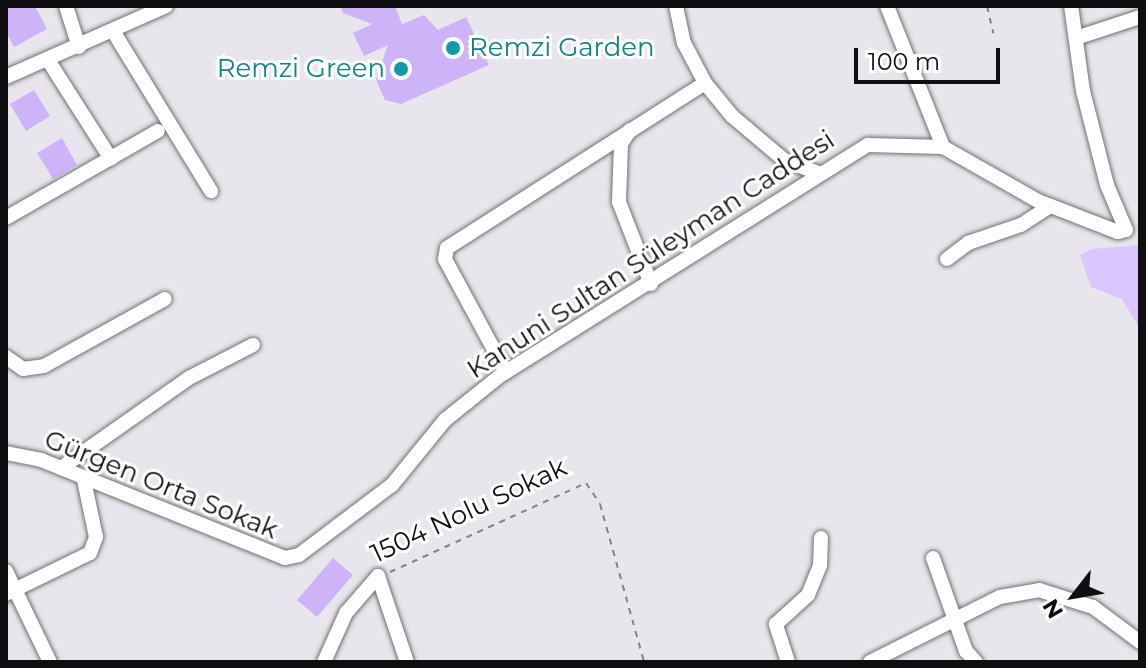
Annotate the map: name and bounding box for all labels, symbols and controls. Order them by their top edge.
place label: Remzi Garden [469,32,655,64]
scale bar [858,32,1004,82]
marker: Remzi Garden [444,39,462,57]
text: 100 m [868,47,940,76]
place label: Remzi Green [217,53,385,85]
marker: Remzi Green [392,60,410,78]
street label: Kanuni Sultan Süleyman Caddesi [462,124,840,386]
street label: Gürgen Orta Sokak [40,424,282,546]
street label: 1504 Nolu Sokak [366,452,572,570]
north arrow [1034,556,1114,636]
text: N [1037,594,1069,623]

